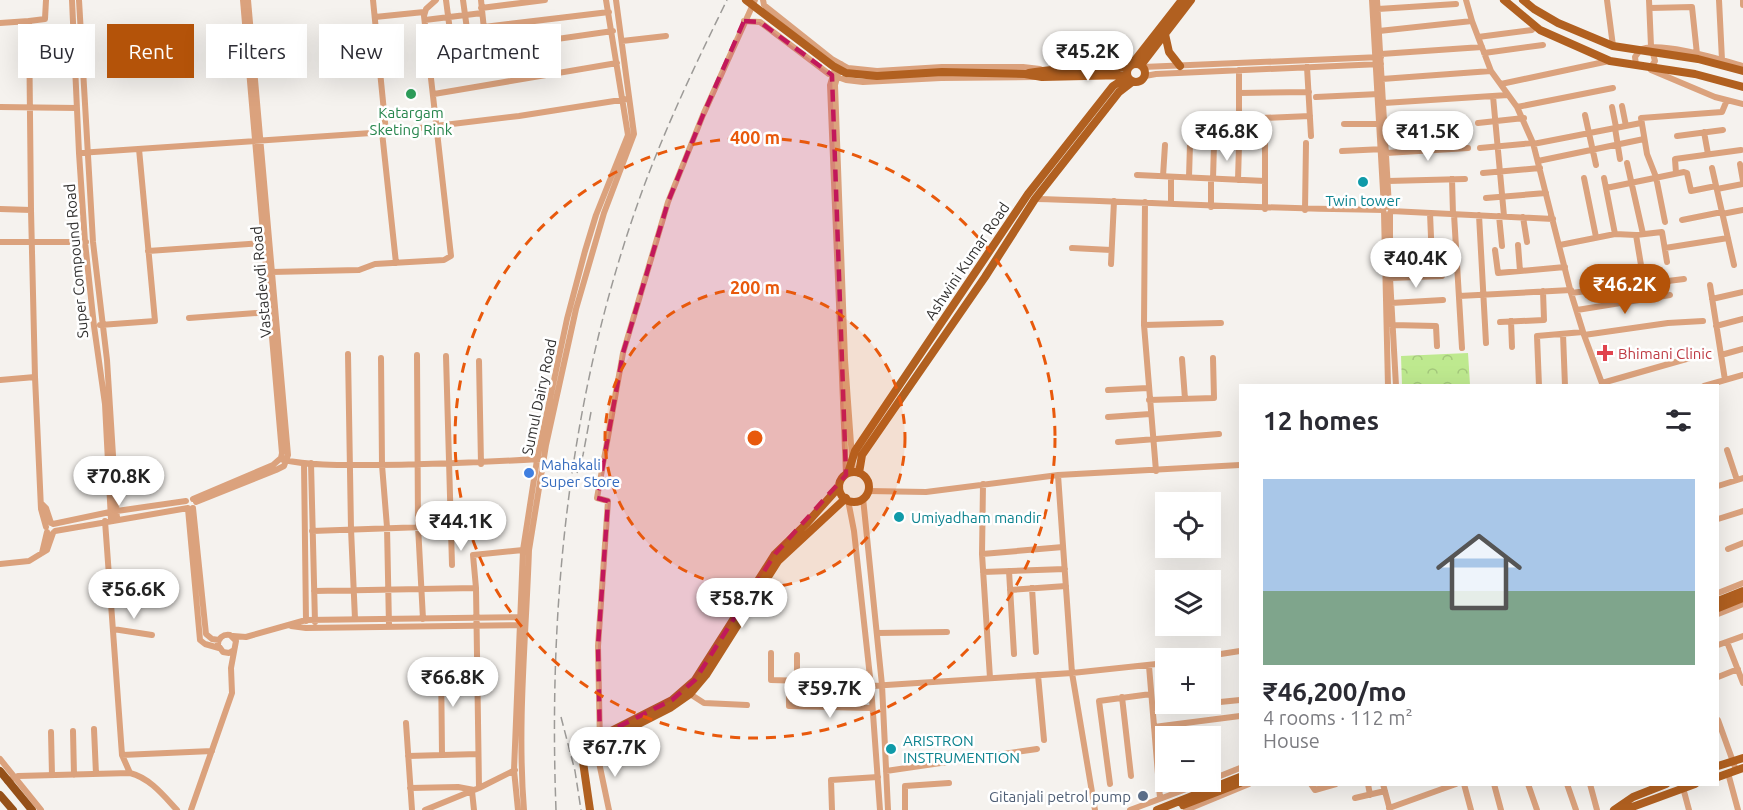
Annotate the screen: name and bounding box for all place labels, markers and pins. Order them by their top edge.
pin: ₹45.2K [1039,31,1137,82]
marker: Katargam Sketing Rink [404,87,418,101]
place label: Katargam Sketing Rink [370,104,453,138]
pin: ₹46.8K [1178,111,1276,162]
pin: ₹41.5K [1379,111,1477,162]
marker: Twin tower [1356,175,1370,189]
place label: Twin tower [1326,192,1401,209]
pin: ₹40.4K [1367,238,1465,289]
pin: ₹46.2K [1576,264,1674,315]
marker: Bhimani Clinic [1596,344,1614,362]
place label: Bhimani Clinic [1618,345,1712,362]
centre of rings [745,428,765,448]
pin: ₹70.8K [70,456,168,507]
place label: Mahakali Super Store [541,456,620,490]
marker: Mahakali Super Store [522,466,536,480]
pin: ₹44.1K [412,501,510,552]
place label: Umiyadham mandir [911,509,1042,526]
marker: Umiyadham mandir [892,510,906,524]
pin: ₹56.6K [85,569,183,620]
pin: ₹58.7K [693,578,791,629]
pin: ₹66.8K [404,657,502,708]
pin: ₹59.7K [781,668,879,719]
pin: ₹67.7K [566,727,664,778]
place label: ARISTRON INSTRUMENTION [903,732,1020,766]
marker: ARISTRON INSTRUMENTION [884,742,898,756]
place label: Gitanjali petrol pump [989,788,1131,805]
marker: Gitanjali petrol pump [1136,789,1150,803]

